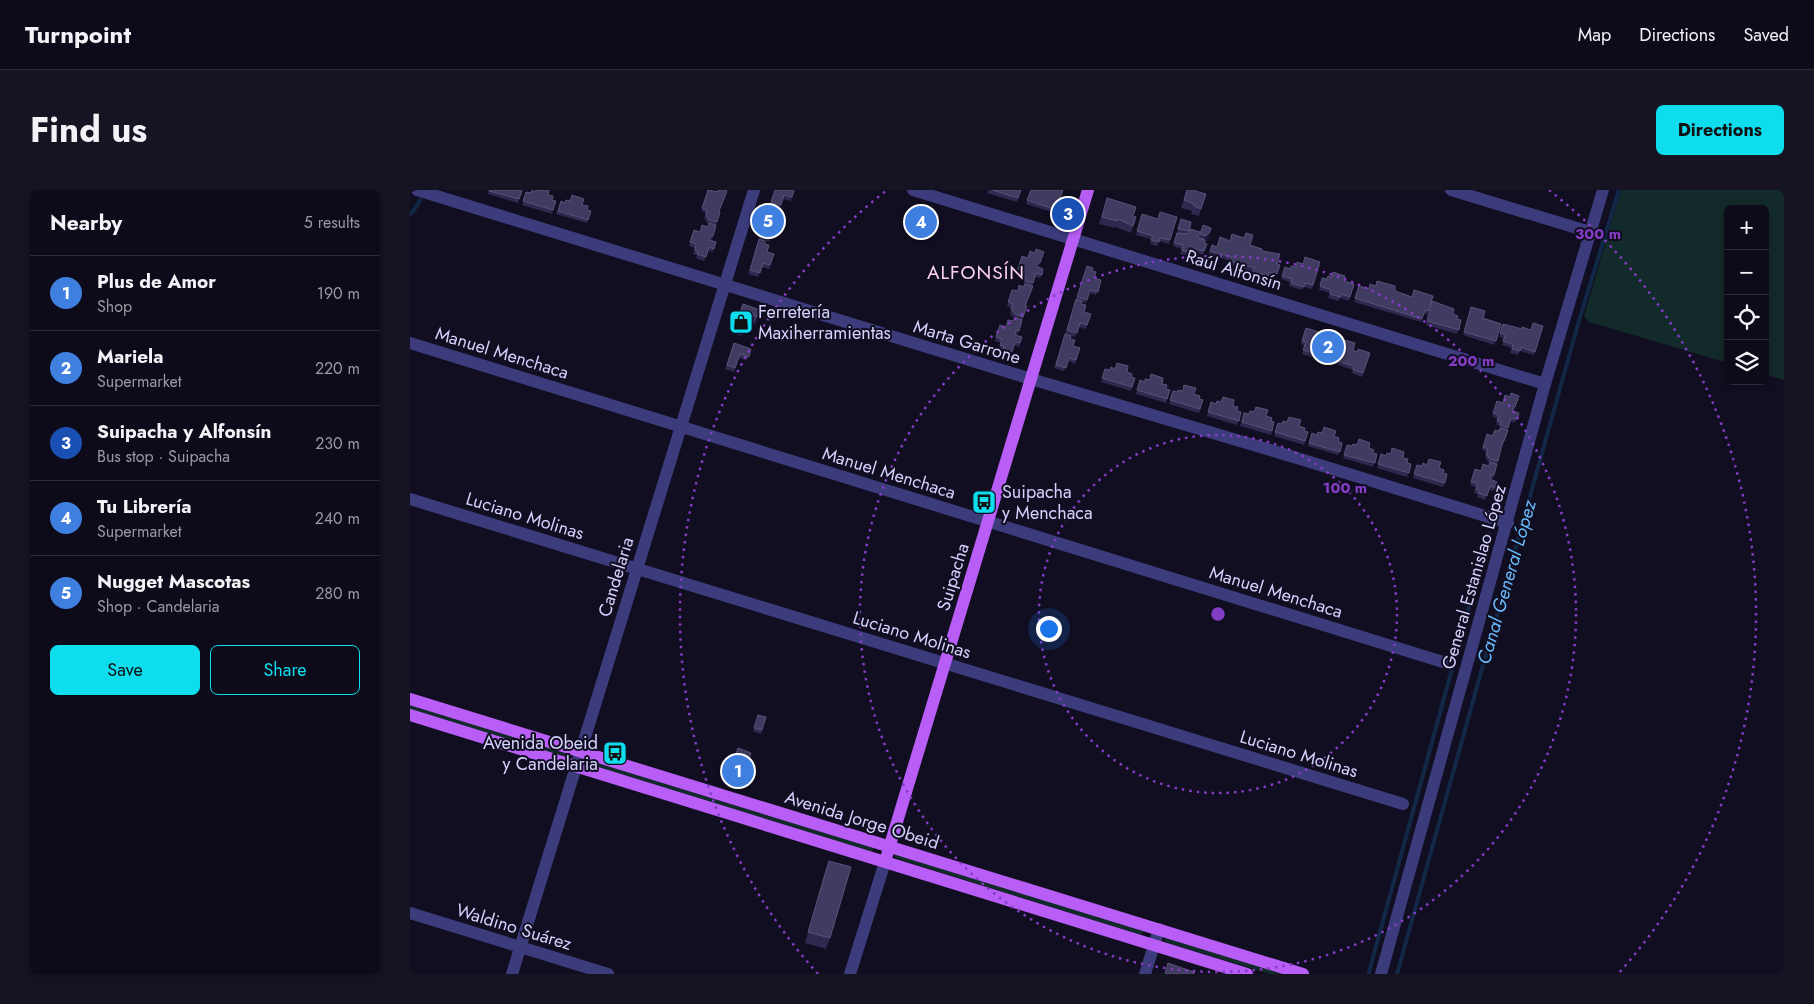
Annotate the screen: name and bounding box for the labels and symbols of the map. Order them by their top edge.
pin: 3 [1052,195,1084,233]
pin: 5 [752,202,784,240]
pin: 4 [905,203,937,241]
text: 300 m [1575,223,1621,245]
street label: Raúl Alfonsín [1183,243,1285,297]
district label: ALFONSÍN [927,259,1025,286]
place label: Ferretería Maxiherramientas [758,299,891,346]
shop icon: Ferretería Maxiherramientas [728,309,754,335]
street label: Marta Garrone [910,313,1024,371]
street label: Manuel Menchaca [432,320,572,386]
pin: 2 [1312,328,1344,366]
text: 200 m [1448,350,1494,372]
street label: Manuel Menchaca [819,440,959,506]
text: 100 m [1323,477,1367,499]
place label: Suipacha y Menchaca [1002,479,1093,526]
street label: General Estanislao López [1435,481,1513,673]
street label: Luciano Molinas [463,486,587,546]
bus stop icon: Suipacha y Menchaca [971,489,997,515]
water label: Canal General López [1470,495,1543,667]
street label: Candelaria [592,534,640,620]
street label: Suipacha [930,540,976,614]
street label: Manuel Menchaca [1206,559,1346,625]
street label: Luciano Molinas [850,605,974,665]
centre of rings [1209,605,1227,623]
your location [1036,616,1062,642]
street label: Luciano Molinas [1237,724,1361,784]
place label: Avenida Obeid y Candelaria [483,730,598,777]
bus stop icon: Avenida Obeid y Candelaria [602,740,628,766]
pin: 1 [722,752,754,790]
street label: Avenida Jorge Obeid [782,784,942,856]
street label: Waldino Suárez [453,897,576,957]

